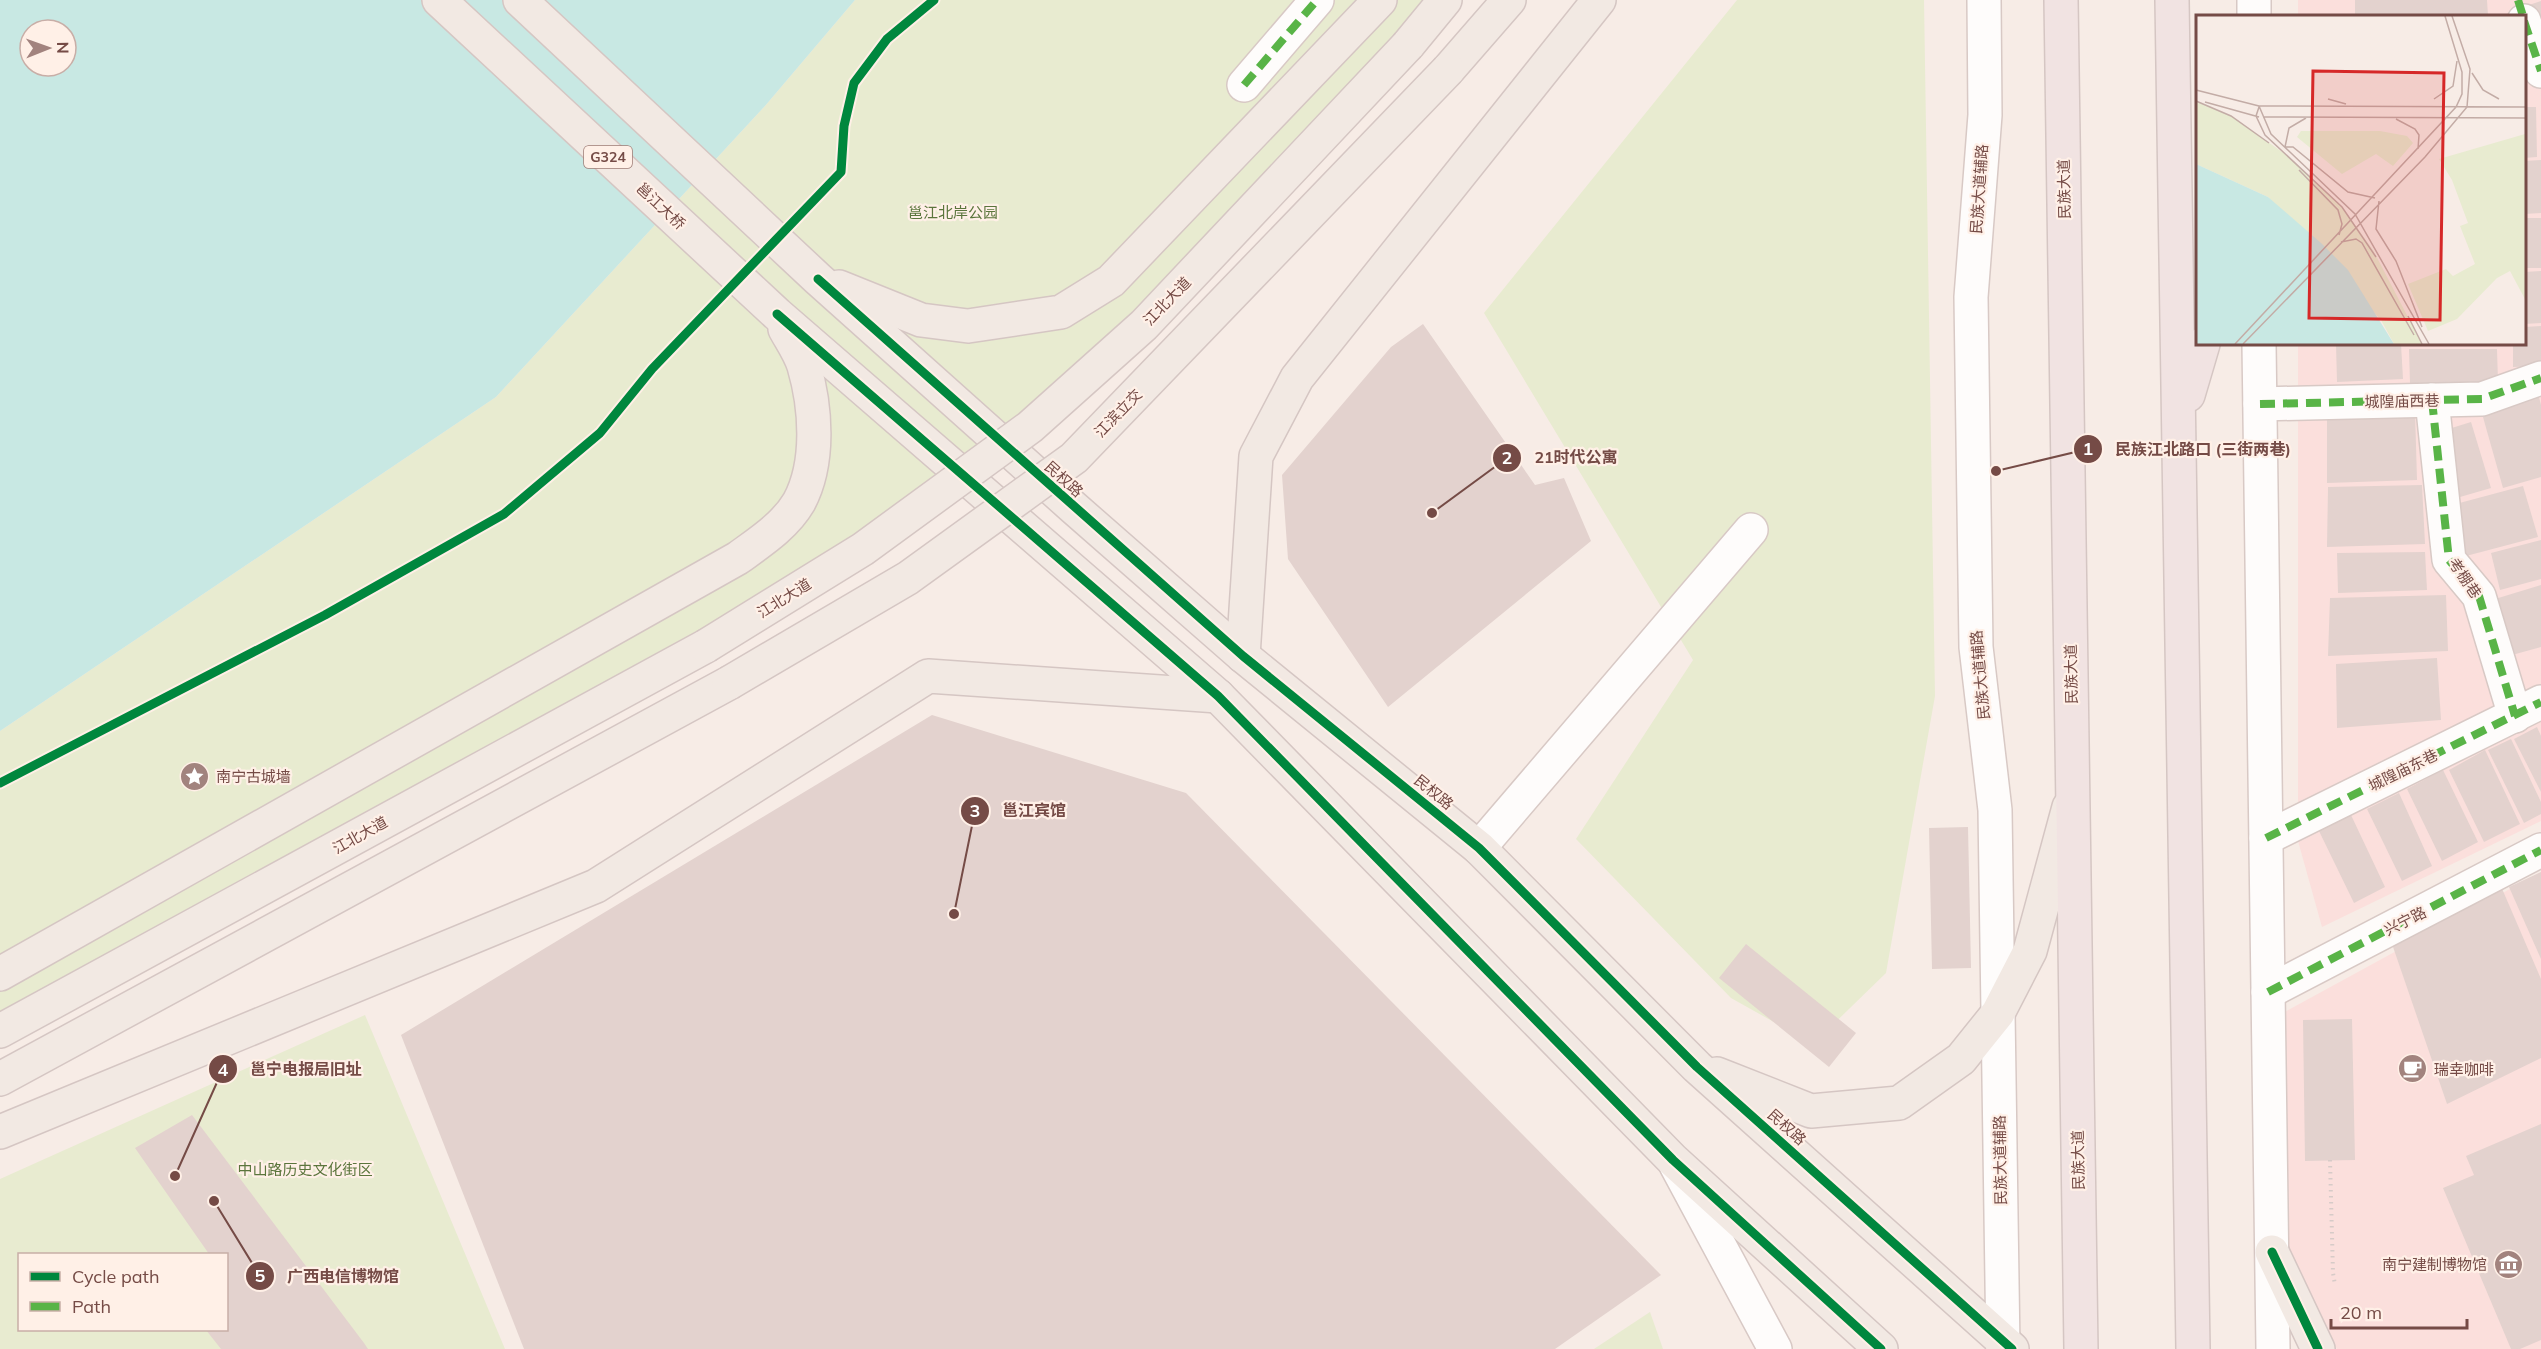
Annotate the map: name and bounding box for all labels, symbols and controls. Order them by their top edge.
inset map [2196,15,2526,345]
north arrow [18,18,78,78]
text: N [53,42,73,54]
street label: 民族大道辅路 [1966,143,1992,235]
road number: G324 [584,146,632,168]
street label: 民族大道 [2054,159,2074,219]
street label: 邕江大桥 [633,179,689,233]
park label: 邕江北岸公园 [908,203,998,222]
street label: 江北大道 [1139,273,1195,329]
street label: 江滨立交 [1090,385,1146,441]
street label: 城隍庙西巷 [2364,391,2440,411]
callout: 民族江北路口 (三街两巷) [2073,432,2303,466]
text: 1 [2083,437,2093,460]
text: 民族江北路口 (三街两巷) [2115,439,2291,459]
callout: 21时代公寓 [1492,441,1629,475]
text: 2 [1502,446,1512,469]
text: 21时代公寓 [1534,447,1618,467]
street label: 民权路 [1041,457,1087,501]
street label: 考棚巷 [2445,554,2485,602]
street label: 江北大道 [754,574,814,622]
street label: 民族大道辅路 [1967,629,1993,721]
street label: 民族大道 [2061,644,2081,704]
street label: 城隍庙东巷 [2365,745,2441,795]
place icon: 南宁古城墙 [179,760,211,792]
place label: 南宁古城墙 [216,767,291,786]
street label: 民权路 [1411,770,1457,814]
callout: 邕江宾馆 [960,794,1078,828]
text: 3 [970,799,980,822]
text: 邕江宾馆 [1002,800,1066,820]
street label: 江北大道 [329,812,391,858]
street label: 兴宁路 [2381,902,2429,940]
callout: 邕宁电报局旧址 [208,1052,374,1086]
cafe icon: 瑞幸咖啡 [2397,1053,2429,1085]
text: 4 [218,1058,229,1081]
text: 邕宁电报局旧址 [250,1059,362,1079]
place label: 瑞幸咖啡 [2434,1060,2494,1079]
street label: 民权路 [1764,1105,1810,1149]
street label: 民族大道辅路 [1990,1115,2010,1205]
street label: 民族大道 [2068,1130,2088,1190]
park label: 中山路历史文化街区 [237,1160,373,1179]
museum icon: 南宁建制博物馆 [2492,1248,2524,1280]
legend [18,1253,228,1331]
place label: 南宁建制博物馆 [2382,1255,2487,1274]
callout: 广西电信博物馆 [245,1259,411,1293]
text: 5 [255,1264,266,1287]
text: Cycle path [72,1265,159,1288]
text: 广西电信博物馆 [287,1266,399,1286]
scale bar [2331,1292,2468,1330]
text: Path [72,1295,111,1318]
text: 20 m [2340,1301,2382,1324]

